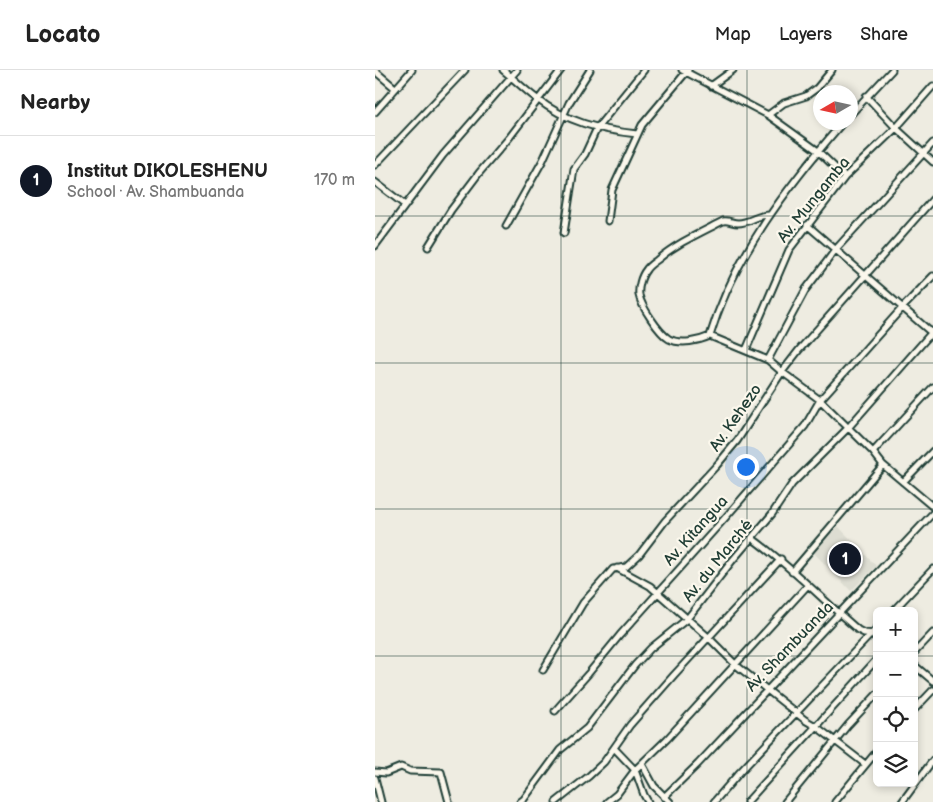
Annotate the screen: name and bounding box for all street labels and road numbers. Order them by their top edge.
street label: Av. Mungamba [774,153,854,247]
street label: Av. Kehezo [706,381,766,455]
street label: Av. Kitangua [660,492,732,570]
street label: Av. du Marché [679,515,757,606]
street label: Av. Shambuanda [742,598,838,696]

